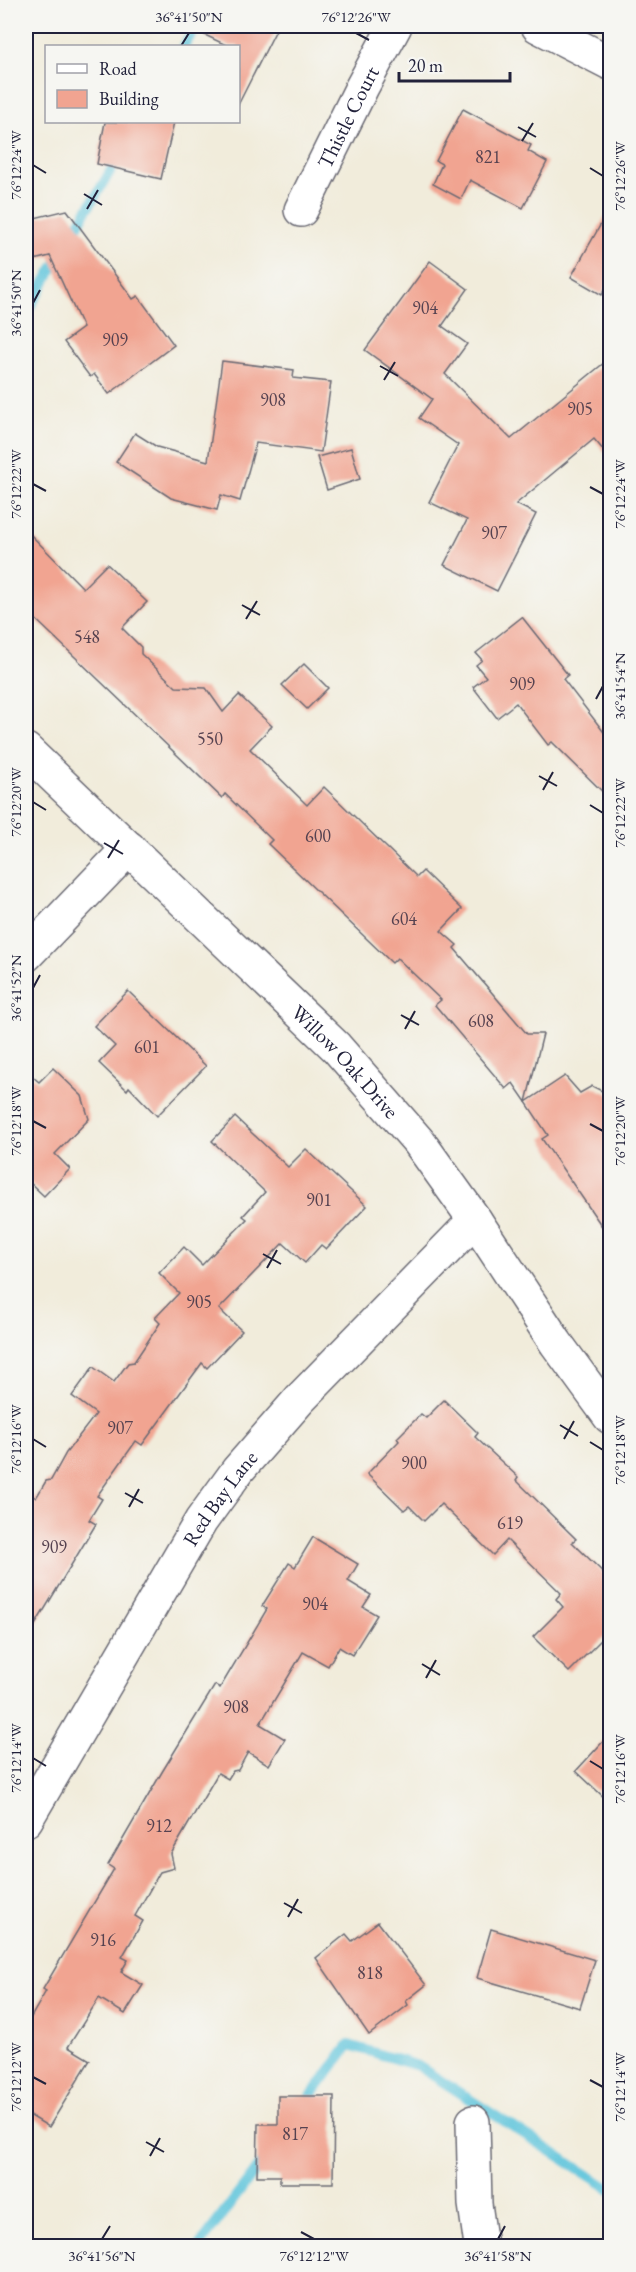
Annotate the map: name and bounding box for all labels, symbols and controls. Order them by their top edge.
text: 36°41'50"N [155,7,223,26]
text: 76°12'26"W [321,7,391,26]
legend [45,45,240,123]
scale bar [399,45,510,83]
text: 20 m [408,54,443,77]
text: Road [99,57,138,80]
street label: Thistle Court [310,61,385,173]
text: Building [99,87,159,110]
text: 76°12'24"W [6,130,25,200]
text: 76°12'26"W [610,141,629,211]
house number: 821 [475,145,501,168]
text: 36°41'50"N [6,269,25,337]
house number: 904 [412,296,438,319]
house number: 909 [102,328,128,351]
house number: 908 [260,388,286,411]
house number: 905 [567,397,593,420]
text: 76°12'22"W [6,449,25,519]
text: 76°12'24"W [610,459,629,529]
house number: 907 [481,521,507,544]
house number: 548 [74,625,100,648]
text: 36°41'54"N [610,652,629,720]
house number: 909 [509,672,535,695]
house number: 550 [197,727,223,750]
text: 76°12'20"W [6,767,25,837]
text: 76°12'22"W [610,778,629,848]
house number: 600 [305,824,331,847]
house number: 604 [391,907,417,930]
text: 36°41'52"N [6,954,25,1022]
street label: Willow Oak Drive [286,998,405,1123]
house number: 608 [468,1009,494,1032]
house number: 601 [134,1035,160,1058]
text: 76°12'18"W [6,1086,25,1156]
text: 76°12'20"W [610,1096,629,1166]
house number: 901 [306,1188,332,1211]
house number: 905 [186,1290,212,1313]
text: 76°12'16"W [6,1404,25,1474]
text: 76°12'18"W [610,1415,629,1485]
house number: 907 [107,1416,133,1439]
street label: Red Bay Lane [176,1444,263,1551]
house number: 900 [401,1451,427,1474]
house number: 619 [497,1511,523,1534]
house number: 909 [41,1535,67,1558]
house number: 904 [302,1592,328,1615]
house number: 908 [223,1695,249,1718]
text: 76°12'14"W [6,1723,25,1793]
text: 76°12'16"W [610,1734,629,1804]
house number: 912 [146,1814,172,1837]
house number: 916 [90,1928,116,1951]
house number: 818 [357,1961,383,1984]
text: 76°12'12"W [6,2042,25,2112]
text: 76°12'14"W [610,2052,629,2122]
house number: 817 [282,2122,308,2145]
text: 36°41'56"N [68,2246,136,2265]
text: 76°12'12"W [279,2246,349,2265]
text: 36°41'58"N [464,2246,532,2265]

